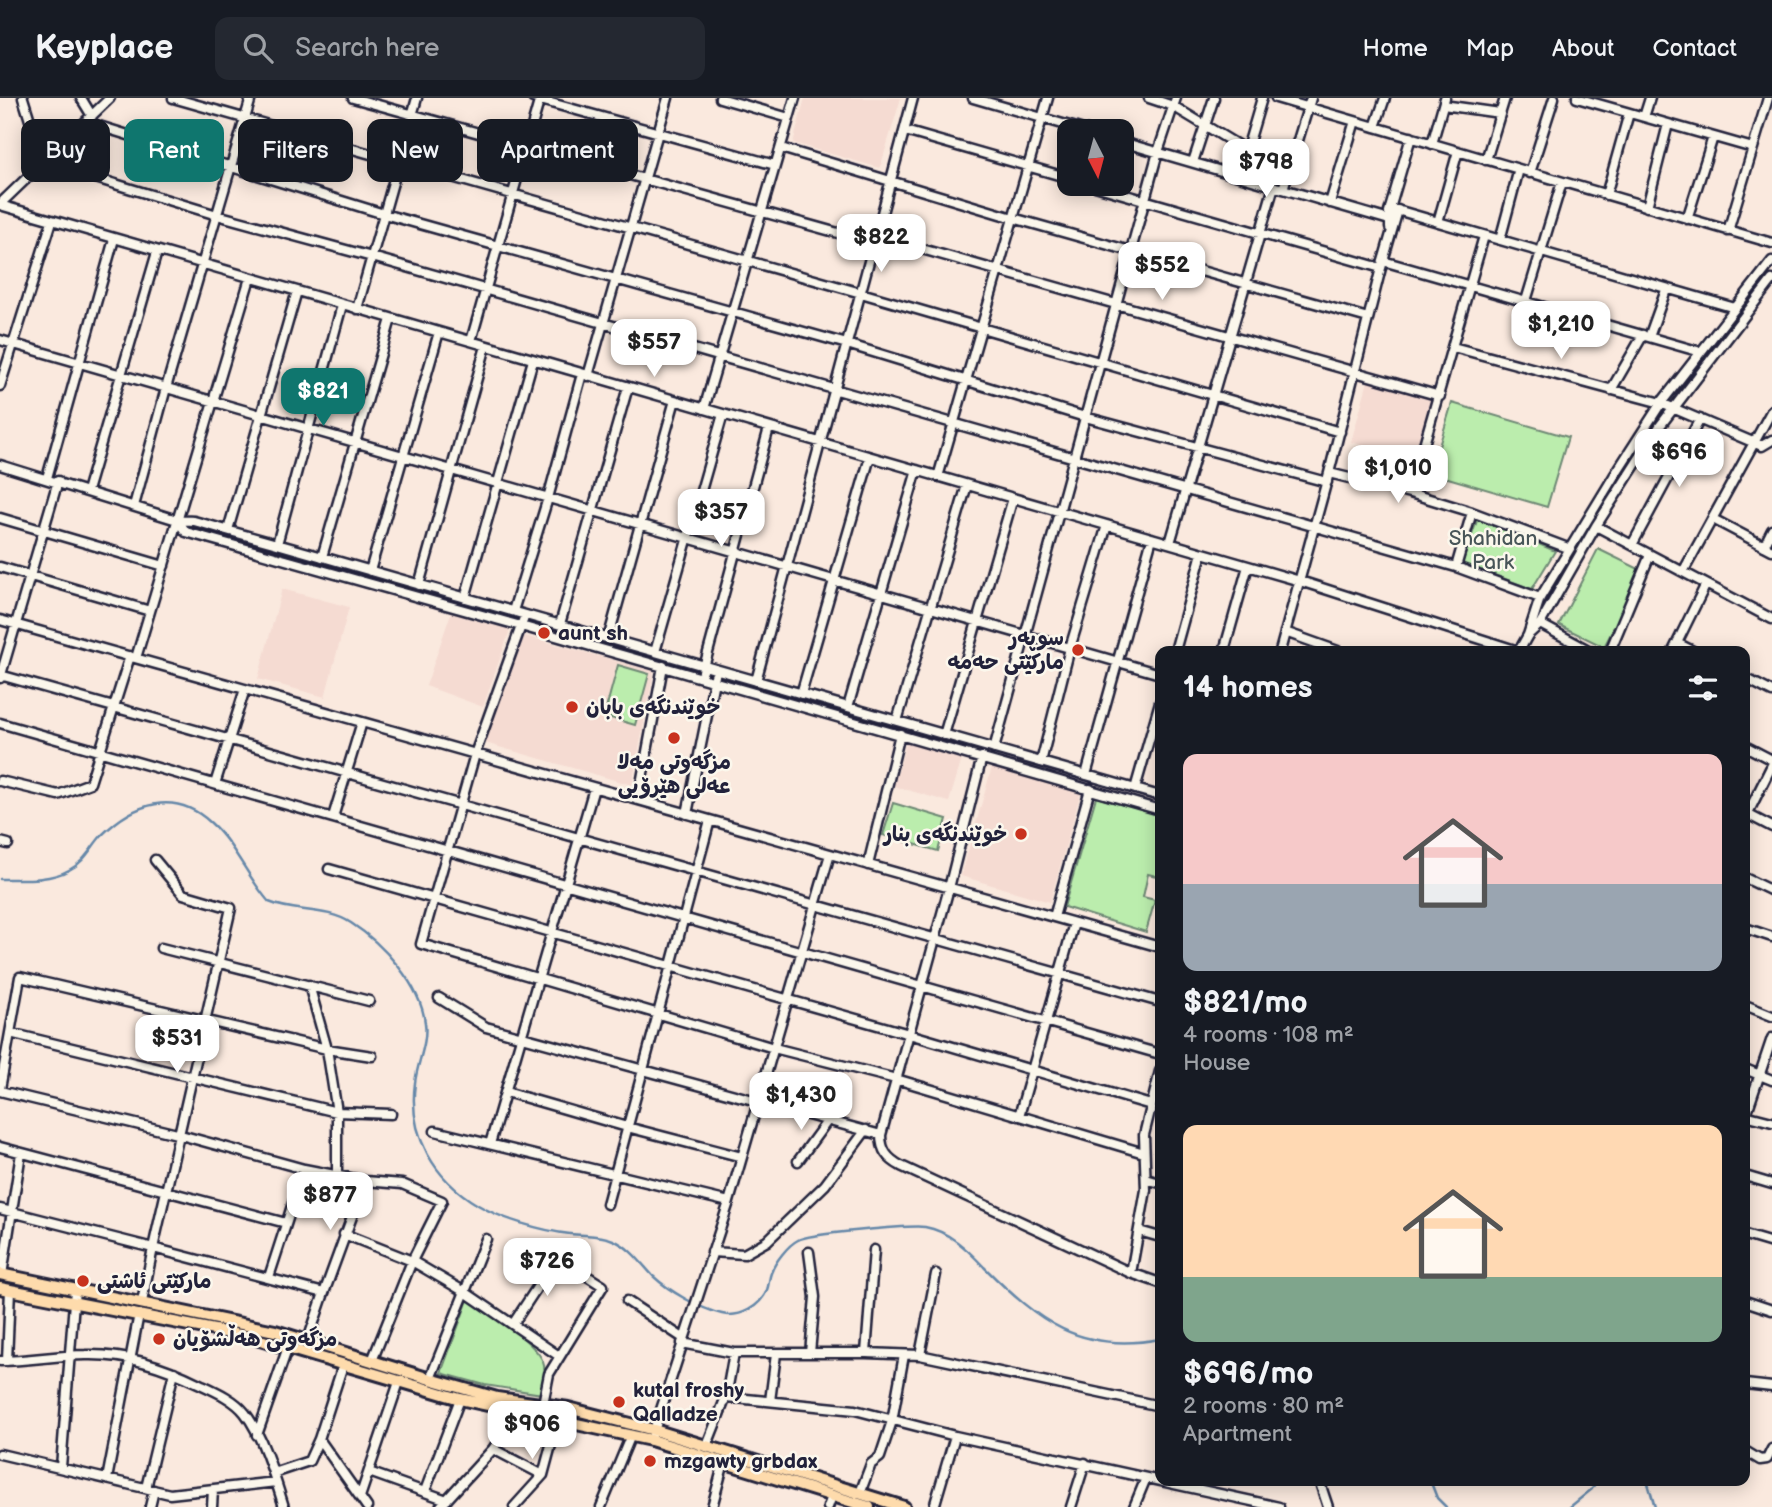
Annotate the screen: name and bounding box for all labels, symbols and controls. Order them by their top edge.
search box [215,17,705,80]
text: Keyplace [35,28,173,68]
icon: search [239,29,277,67]
text: Search here [295,33,439,64]
text: Home [1363,34,1428,63]
text: Map [1466,34,1514,63]
text: About [1552,34,1614,63]
text: Contact [1652,34,1737,63]
chip: Buy [21,119,110,182]
chip: Rent [124,119,224,182]
chip: Filters [238,119,353,182]
chip: New [367,119,463,182]
chip: Apartment [477,119,638,182]
north arrow [1057,119,1134,196]
map controls [1057,119,1134,196]
pin: $798 [1225,140,1307,199]
text: $798 [1238,148,1294,176]
pin: $822 [840,214,922,274]
text: $822 [853,223,909,251]
pin: $552 [1121,242,1203,302]
text: $552 [1134,251,1190,279]
pin: $1,210 [1504,302,1618,361]
text: $1,210 [1527,310,1595,338]
pin: $557 [613,320,695,379]
text: $557 [627,328,681,356]
pin: $821 [282,368,364,428]
text: $821 [297,377,349,405]
pin: $696 [1638,430,1720,489]
text: $696 [1651,438,1707,466]
pin: $1,010 [1341,446,1455,505]
text: $1,010 [1364,454,1432,482]
pin: $357 [680,490,762,549]
text: $357 [694,498,748,526]
park label: Shahidan Park [1449,526,1537,575]
place label: aunt sh [558,621,628,646]
marker: aunt sh [536,625,552,641]
place label: سوپەر مارکێتی حەمە [948,626,1064,675]
marker: سوپەر مارکێتی حەمە [1070,642,1086,658]
icon: filters [1684,669,1722,707]
text: 14 homes [1183,670,1312,706]
place label: خوێندنگەی بابان [586,694,720,720]
marker: خوێندنگەی بابان [564,699,580,715]
marker: مزگەوتی مەلا عەلی هێرۆیی [666,730,682,746]
place label: مزگەوتی مەلا عەلی هێرۆیی [617,749,731,799]
icon: home [1390,800,1516,926]
place label: خوێندنگەی بنار [882,821,1007,847]
marker: خوێندنگەی بنار [1013,826,1029,842]
text: $821/mo [1183,985,1308,1021]
pin: $531 [136,1016,218,1075]
text: 4 rooms · 108 m² [1183,1021,1354,1049]
text: $531 [151,1024,203,1052]
text: House [1183,1049,1250,1077]
pin: $1,430 [744,1072,858,1132]
text: $1,430 [765,1081,837,1109]
icon: home [1390,1171,1516,1297]
pin: $877 [289,1172,371,1232]
text: $877 [303,1181,357,1209]
pin: $726 [506,1238,588,1298]
text: $726 [519,1247,575,1275]
place label: مارکێتی ئاشتی [97,1269,211,1294]
marker: مارکێتی ئاشتی [75,1273,91,1289]
place label: مزگەوتی ھەڵشۆیان [173,1324,337,1352]
marker: مزگەوتی ھەڵشۆیان [151,1331,167,1347]
text: $696/mo [1183,1356,1313,1392]
place label: kutal froshy Qalladze [633,1378,744,1427]
text: 2 rooms · 80 m² [1183,1392,1344,1420]
marker: kutal froshy Qalladze [611,1394,627,1410]
pin: $906 [491,1402,573,1461]
text: $906 [504,1410,560,1438]
text: Apartment [1183,1420,1292,1448]
place label: mzgawty grbdax [664,1449,818,1474]
marker: mzgawty grbdax [642,1453,658,1469]

